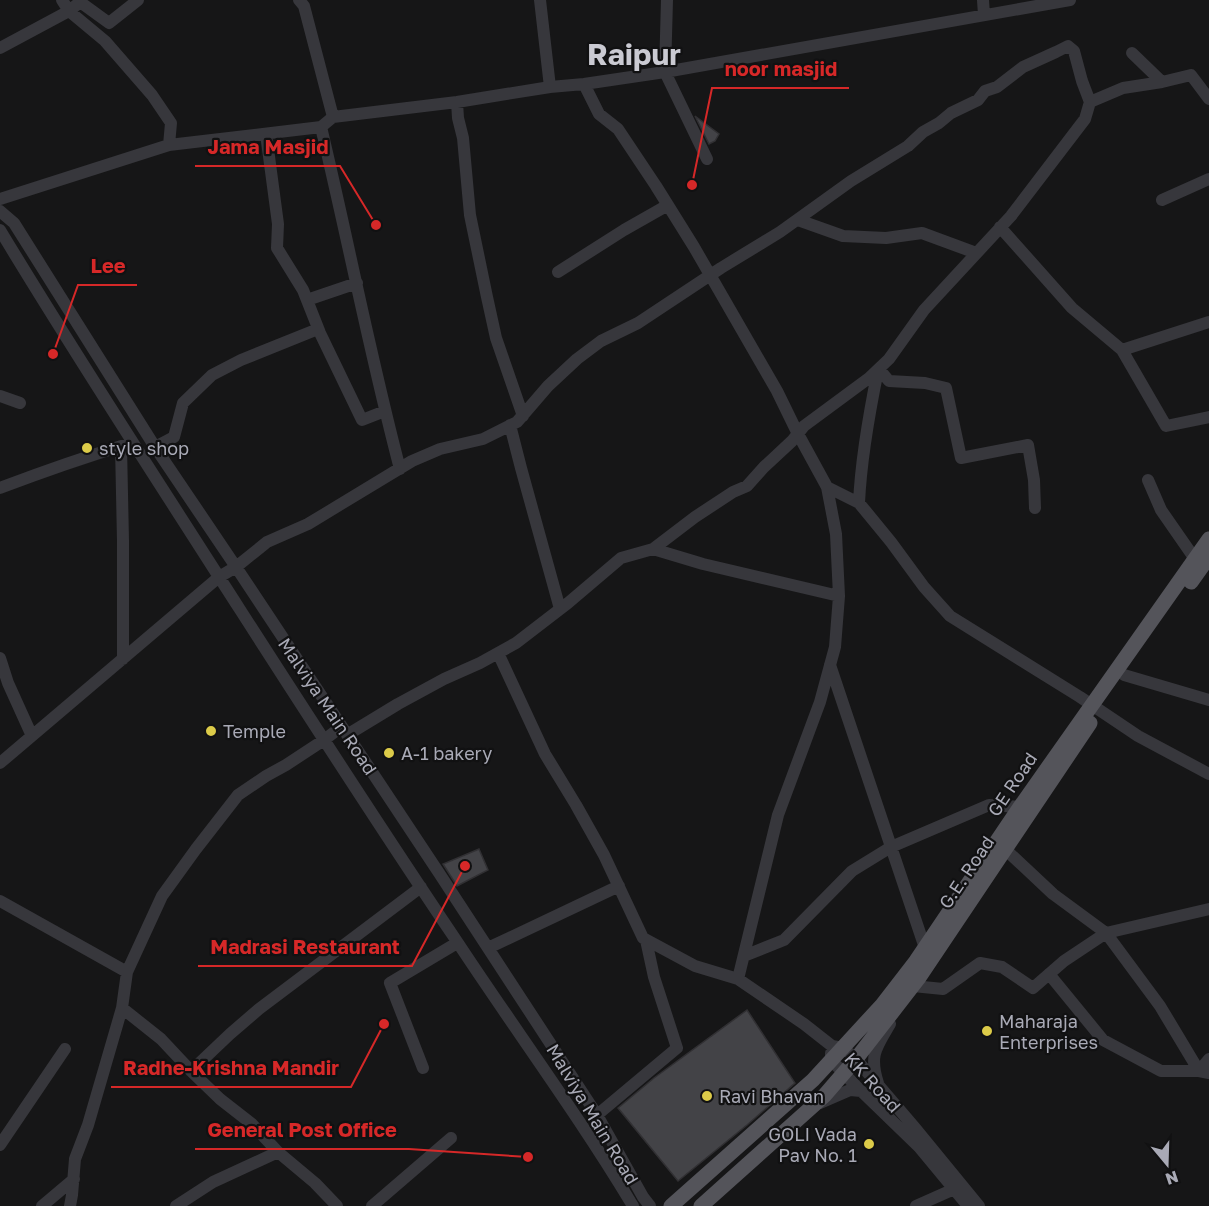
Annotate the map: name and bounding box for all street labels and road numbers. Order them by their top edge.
street label: Malviya Main Road [274,633,382,779]
street label: GE Road [983,748,1041,820]
street label: G.E. Road [934,832,998,912]
street label: Malviya Main Road [542,1040,644,1188]
street label: KK Road [840,1047,906,1117]

